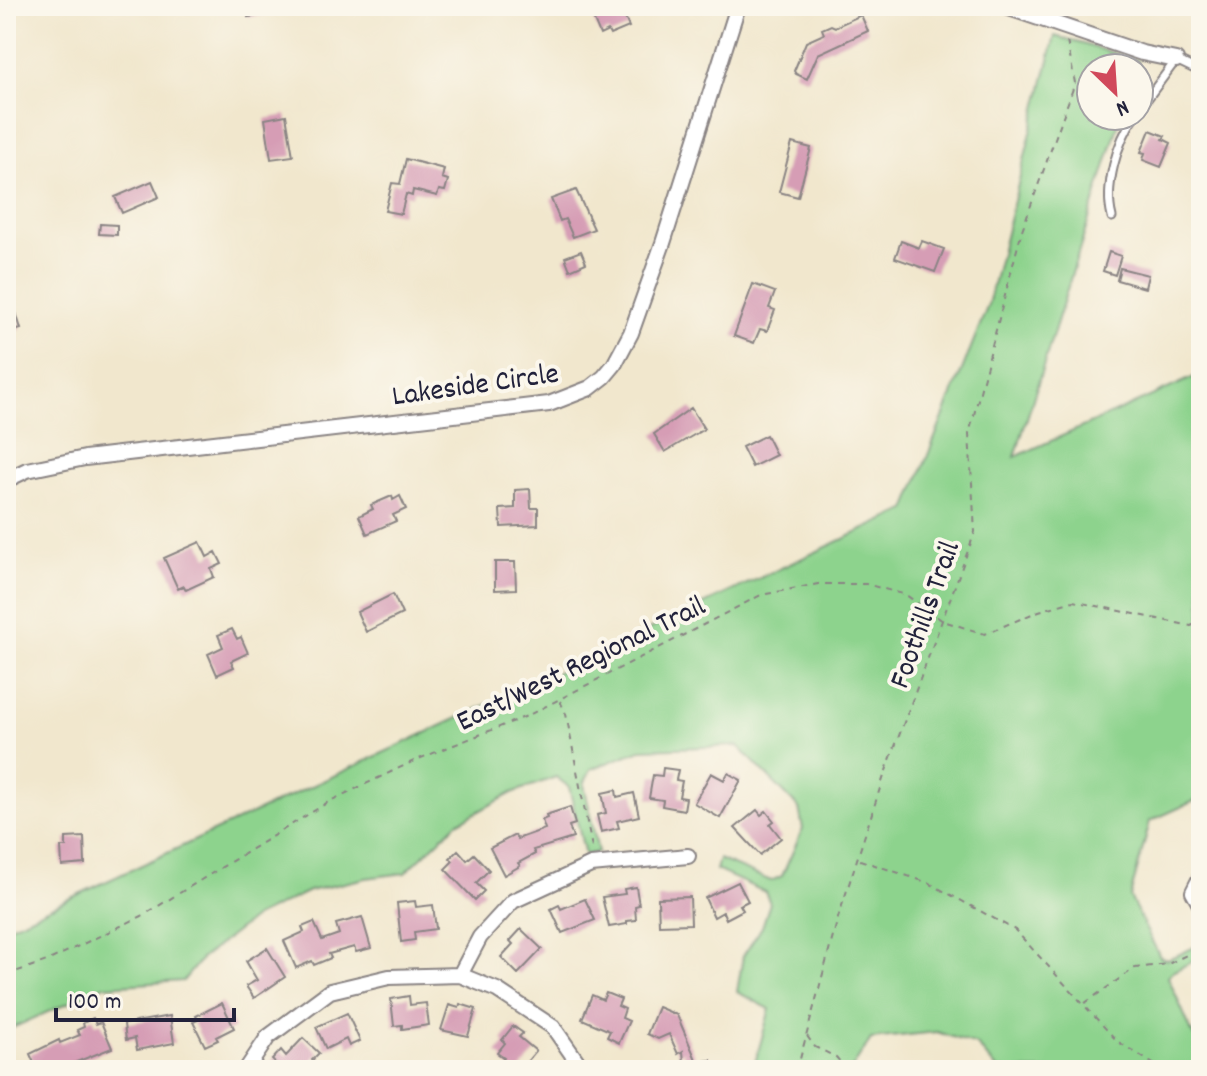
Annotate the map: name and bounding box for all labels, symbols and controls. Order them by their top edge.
north arrow [1075,52,1155,132]
text: N [1110,91,1133,123]
street label: Lakeside Circle [389,354,562,420]
street label: Foothills Trail [881,536,974,695]
street label: East/West Regional Trail [450,587,714,745]
scale bar [56,972,234,1022]
text: 100 m [68,986,121,1020]

